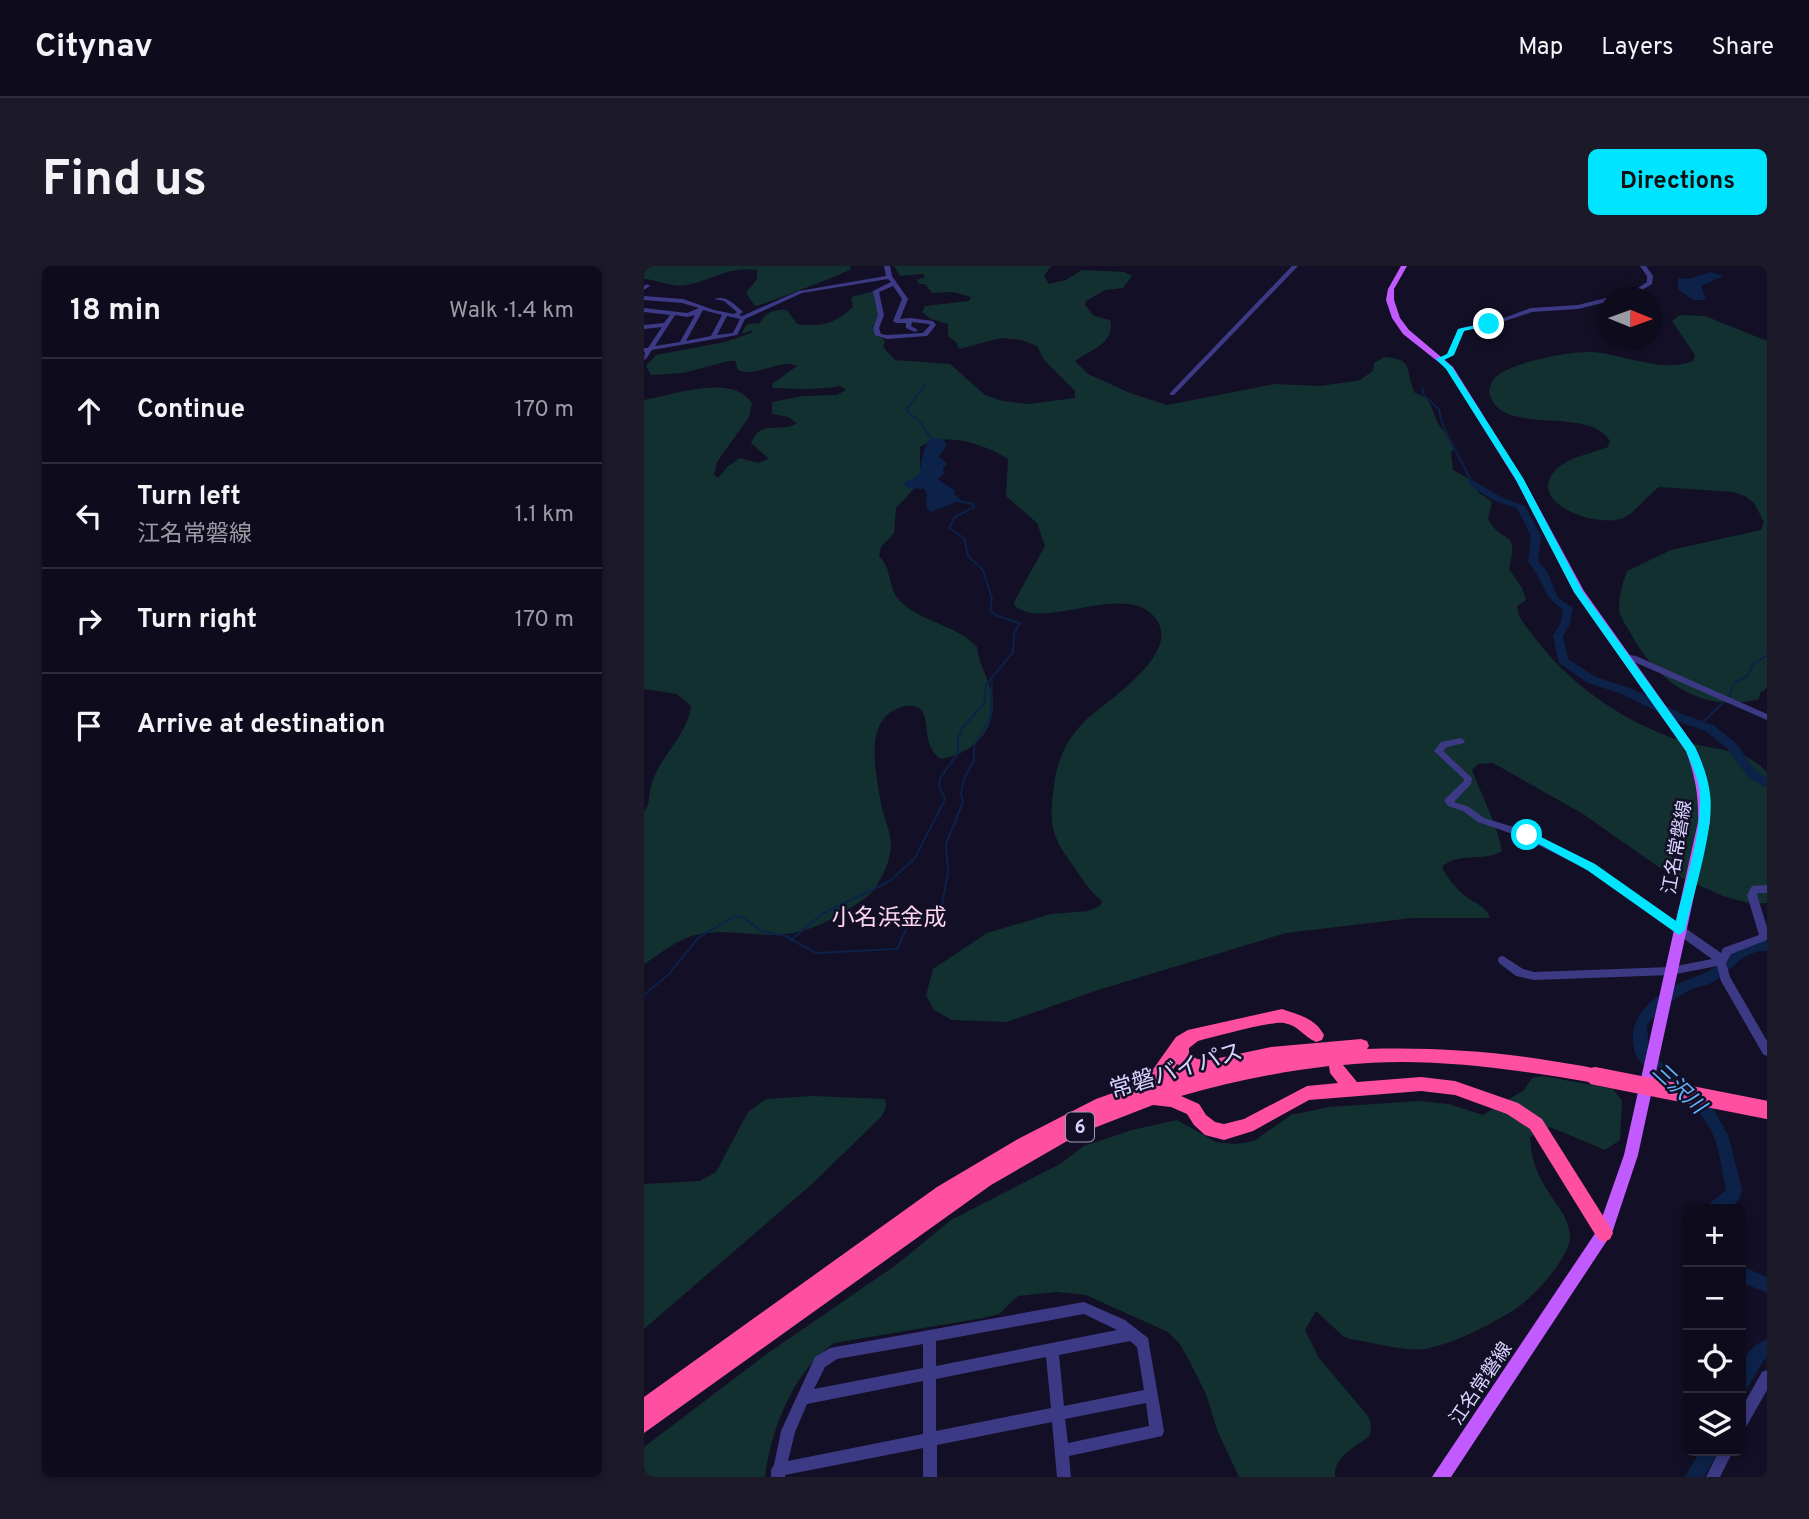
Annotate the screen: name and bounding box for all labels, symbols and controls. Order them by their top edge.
text: Citynav [35,27,153,69]
text: Map [1518,33,1563,63]
text: Layers [1601,33,1673,63]
text: Share [1711,33,1774,63]
button: Directions [1588,149,1767,215]
text: Find us [42,151,207,213]
north arrow [1599,287,1662,350]
text: 18 min [70,293,161,330]
text: Walk · 1.4 km [449,297,574,326]
route end [1473,308,1504,339]
icon: ahead [70,392,108,430]
text: Continue [137,394,245,427]
text: 170 m [515,396,574,425]
text: Turn left [137,481,241,514]
icon: left [70,497,108,535]
text: 1.1 km [515,501,574,530]
text: 江名常磐線 [137,521,252,550]
icon: right [70,602,108,640]
text: Turn right [137,604,257,637]
text: 170 m [515,606,574,635]
icon: arrive [70,707,108,745]
text: Arrive at destination [137,709,385,742]
street label: 江名常磐線 [1658,798,1698,896]
route start [1511,819,1542,850]
district label: 小名浜金成 [832,905,947,934]
street label: 常磐バイパス [1107,1038,1247,1106]
water label: 三沢川 [1646,1058,1712,1122]
road number: 6 [1066,1112,1094,1142]
map controls [1683,1204,1746,1456]
button: + [1683,1204,1746,1267]
button: − [1683,1267,1746,1330]
button: locate [1683,1330,1746,1393]
street label: 江名常磐線 [1445,1338,1518,1430]
button: layers [1683,1393,1746,1456]

